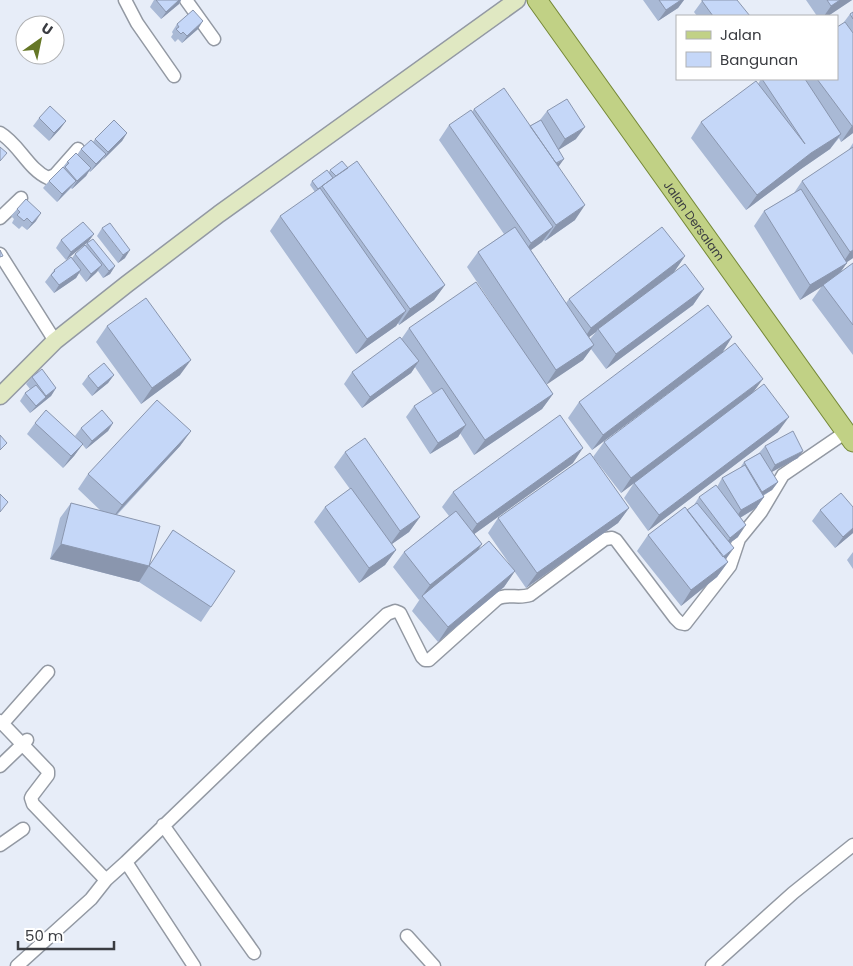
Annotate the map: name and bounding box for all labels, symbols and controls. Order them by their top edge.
north arrow [15,15,65,65]
legend [676,15,838,80]
text: U [37,18,57,40]
text: Jalan [720,24,762,45]
text: Bangunan [720,49,798,70]
street label: Jalan Dersalam [660,177,729,264]
scale bar [18,918,114,950]
text: 50 m [25,925,63,946]

